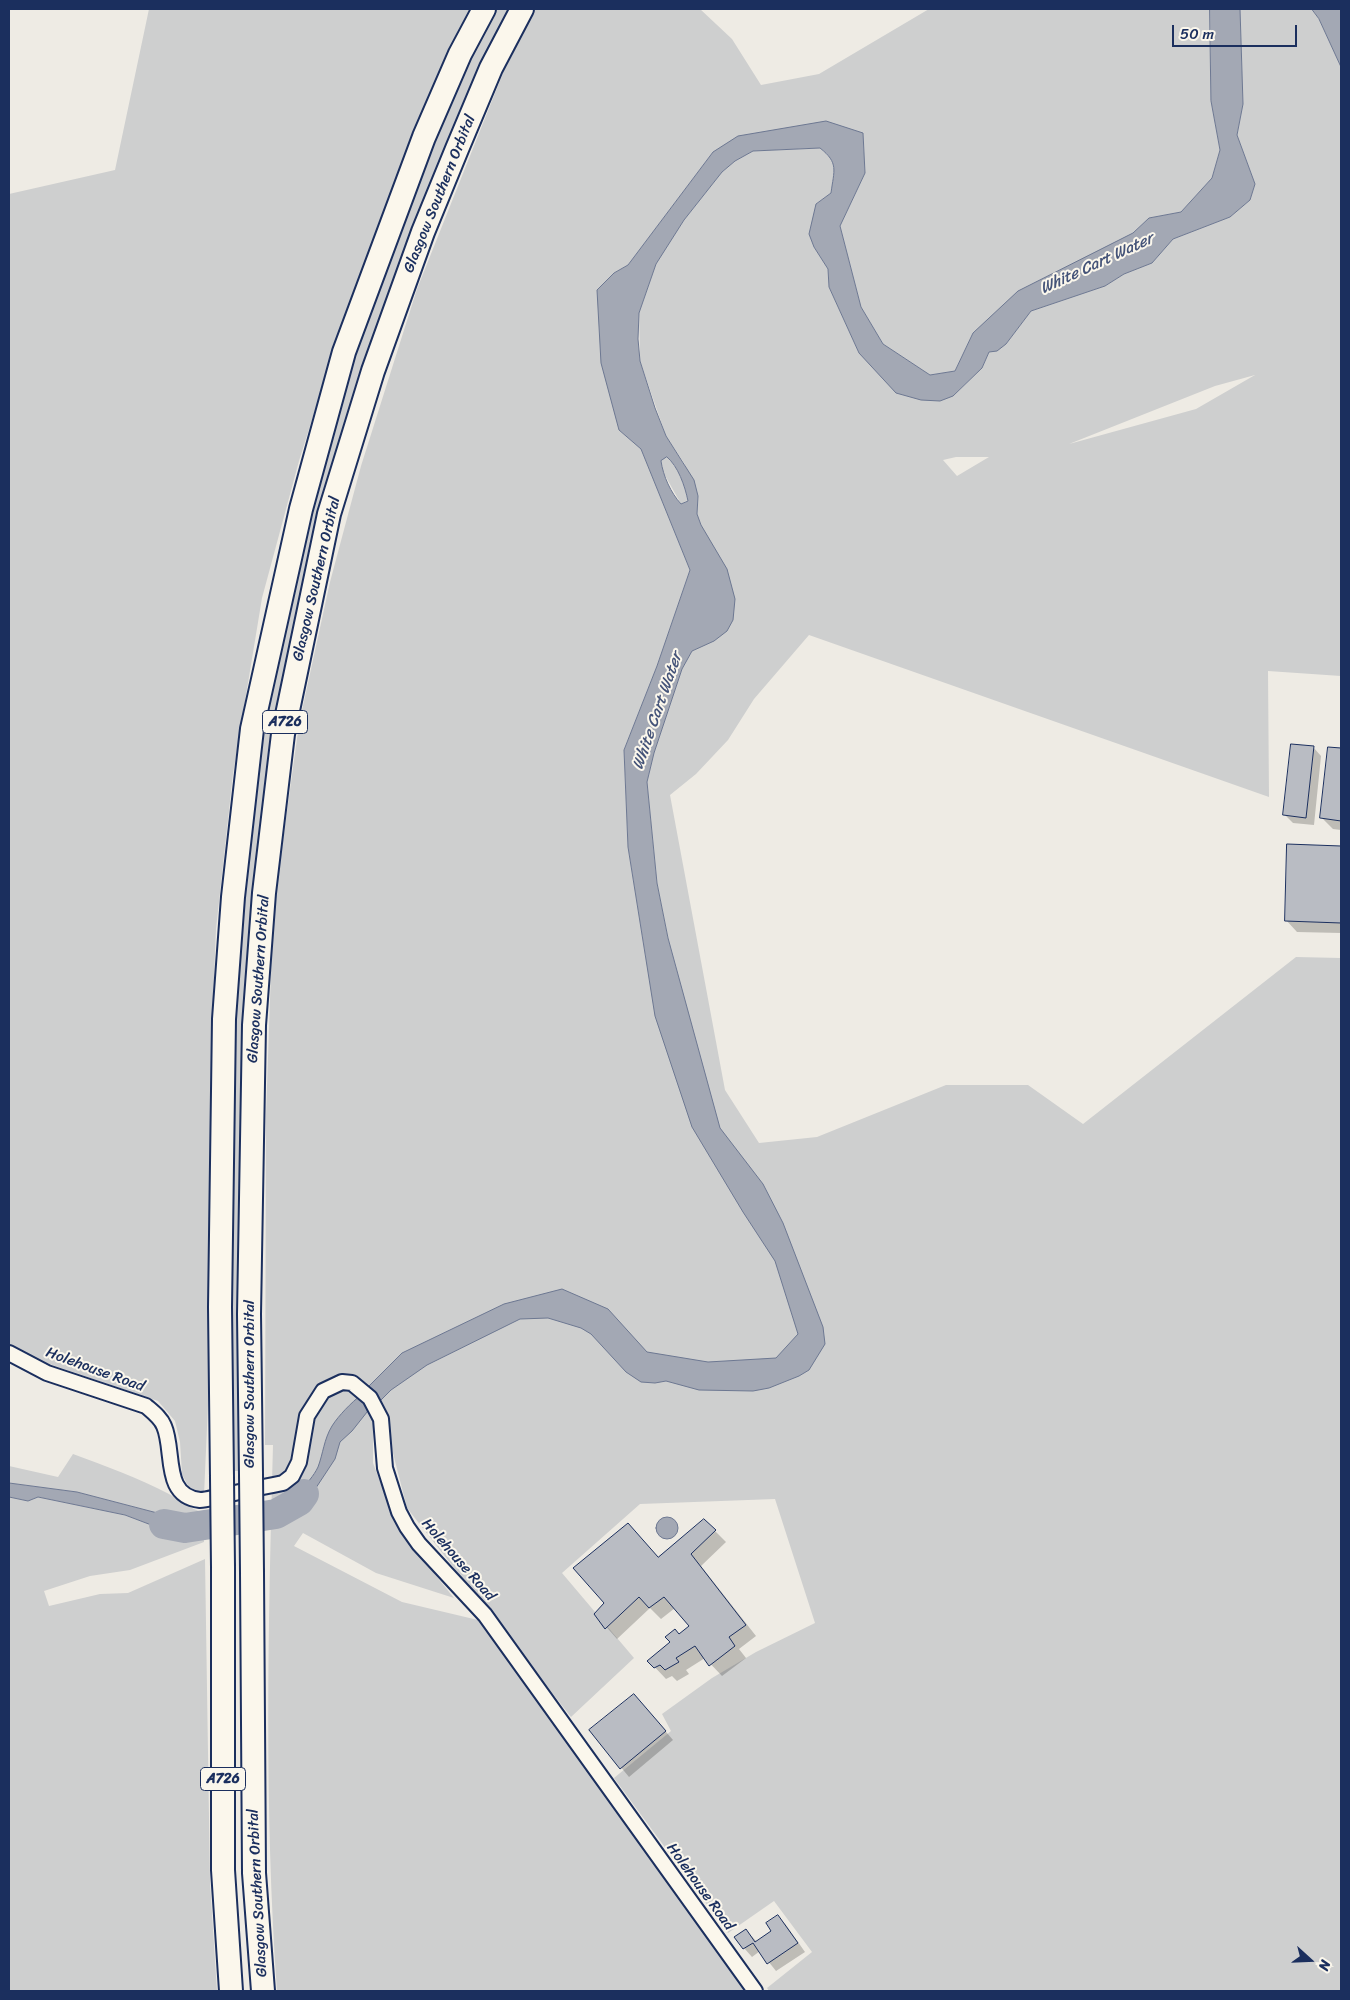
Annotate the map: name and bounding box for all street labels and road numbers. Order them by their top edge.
street label: Glasgow Southern Orbital [400,113,480,275]
street label: Glasgow Southern Orbital [289,495,345,663]
road number: A726 [262,710,308,734]
street label: Glasgow Southern Orbital [244,894,274,1064]
street label: Glasgow Southern Orbital [241,1300,259,1468]
street label: Holehouse Road [43,1344,147,1396]
street label: Holehouse Road [417,1515,499,1605]
road number: A726 [200,1768,246,1790]
street label: Glasgow Southern Orbital [245,1809,271,1977]
street label: Holehouse Road [662,1840,738,1934]

